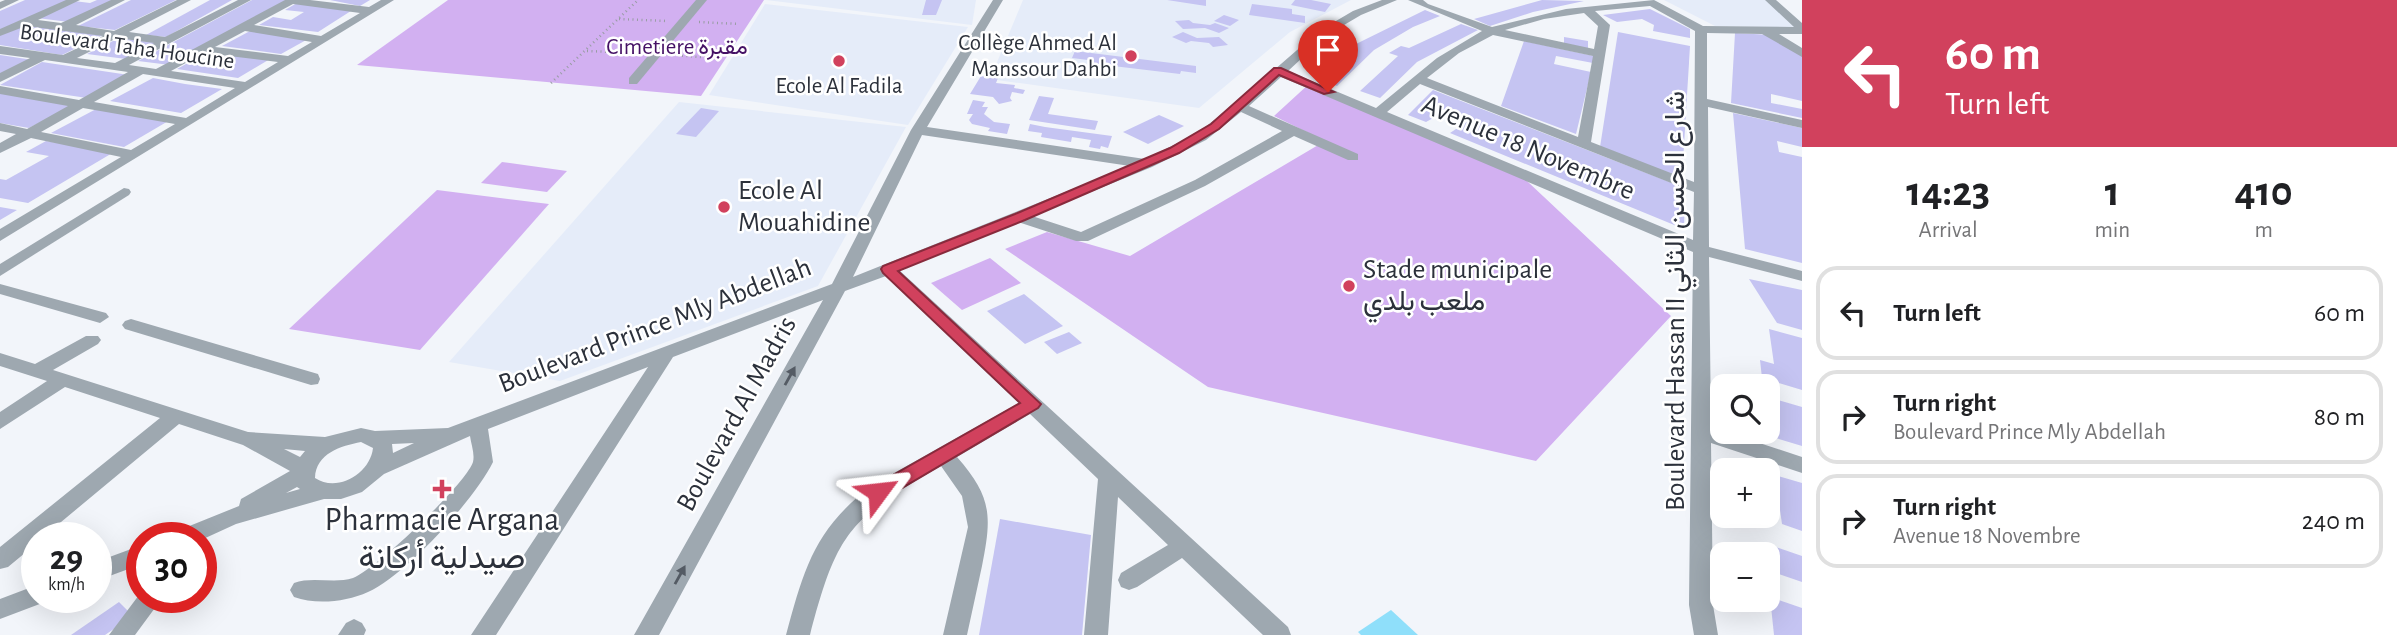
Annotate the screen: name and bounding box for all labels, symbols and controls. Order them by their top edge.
pin [1298,20,1358,92]
street label: Boulevard Taha Houcine [18,21,236,73]
icon: left [1830,28,1921,119]
text: 60 m [1945,30,2041,79]
icon: arrive [1309,31,1347,69]
place label: Collège Ahmed Al Manssour Dahbi [958,32,1117,81]
park label: Cimetiere مقبرة [606,36,748,61]
marker: Collège Ahmed Al Manssour Dahbi [1123,48,1139,64]
marker: Ecole Al Fadila [831,53,847,69]
place label: Ecole Al Fadila [775,75,903,98]
text: Turn left [1945,88,2049,120]
street label: Avenue 18 Novembre [1417,90,1639,206]
street label: Boulevard Hassan II شارع الحسن الثاني [1662,91,1697,511]
text: 14:23 [1906,171,1990,213]
text: 1 [2105,171,2120,213]
text: 410 [2235,171,2293,213]
place label: Ecole Al Mouahidine [738,177,870,237]
marker: Ecole Al Mouahidine [716,199,732,215]
text: Arrival [1919,219,1978,242]
text: min [2094,219,2130,242]
text: m [2254,219,2273,242]
street label: Boulevard Prince Mly Abdellah [495,253,815,399]
place label: Stade municipale ملعب بلدي [1363,256,1552,323]
marker: Stade municipale ملعب بلدي [1341,278,1357,294]
icon: left [1834,294,1872,332]
text: Turn left [1893,300,1981,326]
text: 60 m [2314,300,2365,326]
street label: Boulevard Al Madris [672,312,802,516]
one-way arrow [784,367,796,386]
map controls [1710,374,1780,612]
button: search [1710,374,1780,444]
text: Turn right [1893,390,1996,416]
icon: right [1834,398,1872,436]
text: 80 m [2314,404,2365,430]
text: Boulevard Prince Mly Abdellah [1893,421,2166,444]
position arrow [841,455,915,529]
button: + [1710,458,1780,528]
marker: Pharmacie Argana صيدلية أركانة [434,481,450,497]
text: Turn right [1893,494,1996,520]
icon: right [1834,502,1872,540]
place label: Pharmacie Argana صيدلية أركانة [324,504,560,577]
text: 240 m [2302,508,2365,534]
speed limit sign: 30 [126,522,217,613]
text: Avenue 18 Novembre [1893,525,2081,548]
text: 29 [50,541,83,576]
button: − [1710,542,1780,612]
one-way arrow [673,565,685,585]
text: km/h [48,576,85,594]

